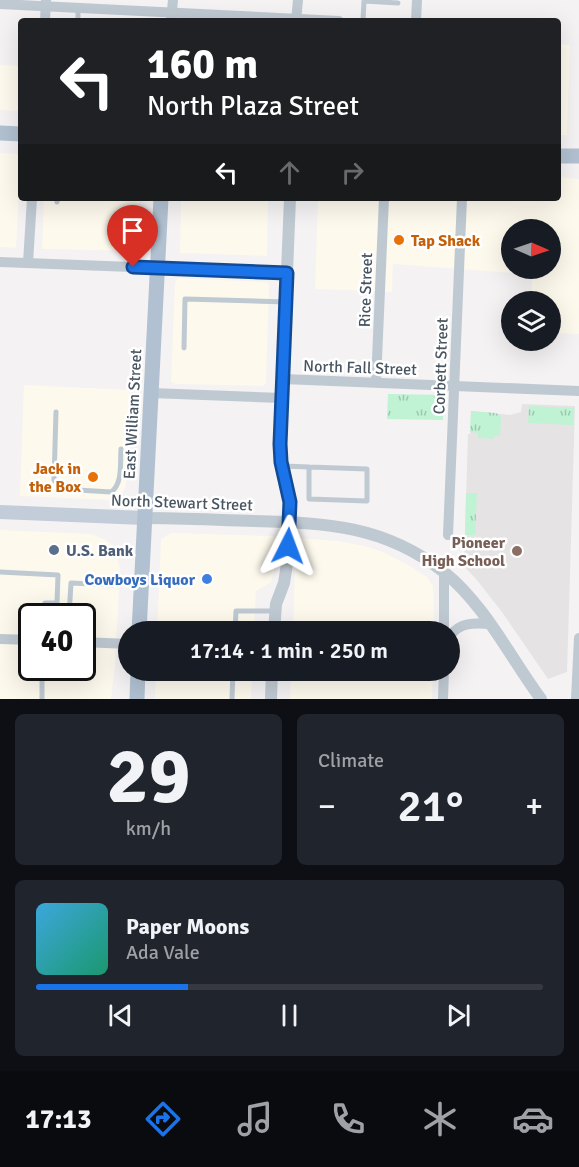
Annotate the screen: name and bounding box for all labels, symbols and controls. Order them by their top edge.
text: 160 m [147,39,258,90]
icon: left [48,42,126,120]
text: North Plaza Street [147,90,359,123]
icon: left [210,156,243,189]
icon: ahead [273,156,306,189]
icon: right [336,156,369,189]
pin [107,205,158,267]
icon: arrive [116,214,149,247]
north arrow [501,219,561,279]
map controls [501,219,561,351]
place label: Tap Shack [411,231,481,251]
marker: Tap Shack [392,233,406,247]
street label: Rice Street [355,252,377,328]
button: layers [501,291,561,351]
street label: Corbett Street [429,317,453,415]
street label: East William Street [120,348,146,480]
street label: North Fall Street [303,356,417,380]
place label: Jack in the Box [28,459,81,497]
marker: Jack in the Box [86,470,100,484]
street label: North Stewart Street [111,491,254,515]
position arrow [256,514,320,578]
place label: Pioneer High School [422,533,506,571]
place label: U.S. Bank [66,541,134,561]
marker: U.S. Bank [47,543,61,557]
marker: Pioneer High School [510,544,524,558]
place label: Cowboys Liquor [85,570,196,590]
marker: Cowboys Liquor [200,572,214,586]
speed limit sign: 40 [18,603,96,681]
text: 17:14 · 1 min · 250 m [190,637,388,664]
text: 29 [106,729,191,825]
text: Climate [318,748,384,773]
text: 21° [398,779,463,834]
text: − [318,786,336,827]
text: + [525,786,543,827]
text: km/h [126,816,171,841]
text: Paper Moons [126,913,249,940]
text: Ada Vale [126,940,200,965]
icon: previous [104,999,137,1032]
icon: pause [273,999,306,1032]
icon: next [442,999,475,1032]
icon: directions [142,1098,184,1140]
icon: music [234,1098,276,1140]
icon: phone [327,1098,369,1140]
icon: climate [419,1098,461,1140]
icon: car [512,1098,554,1140]
text: 17:13 [25,1103,92,1136]

